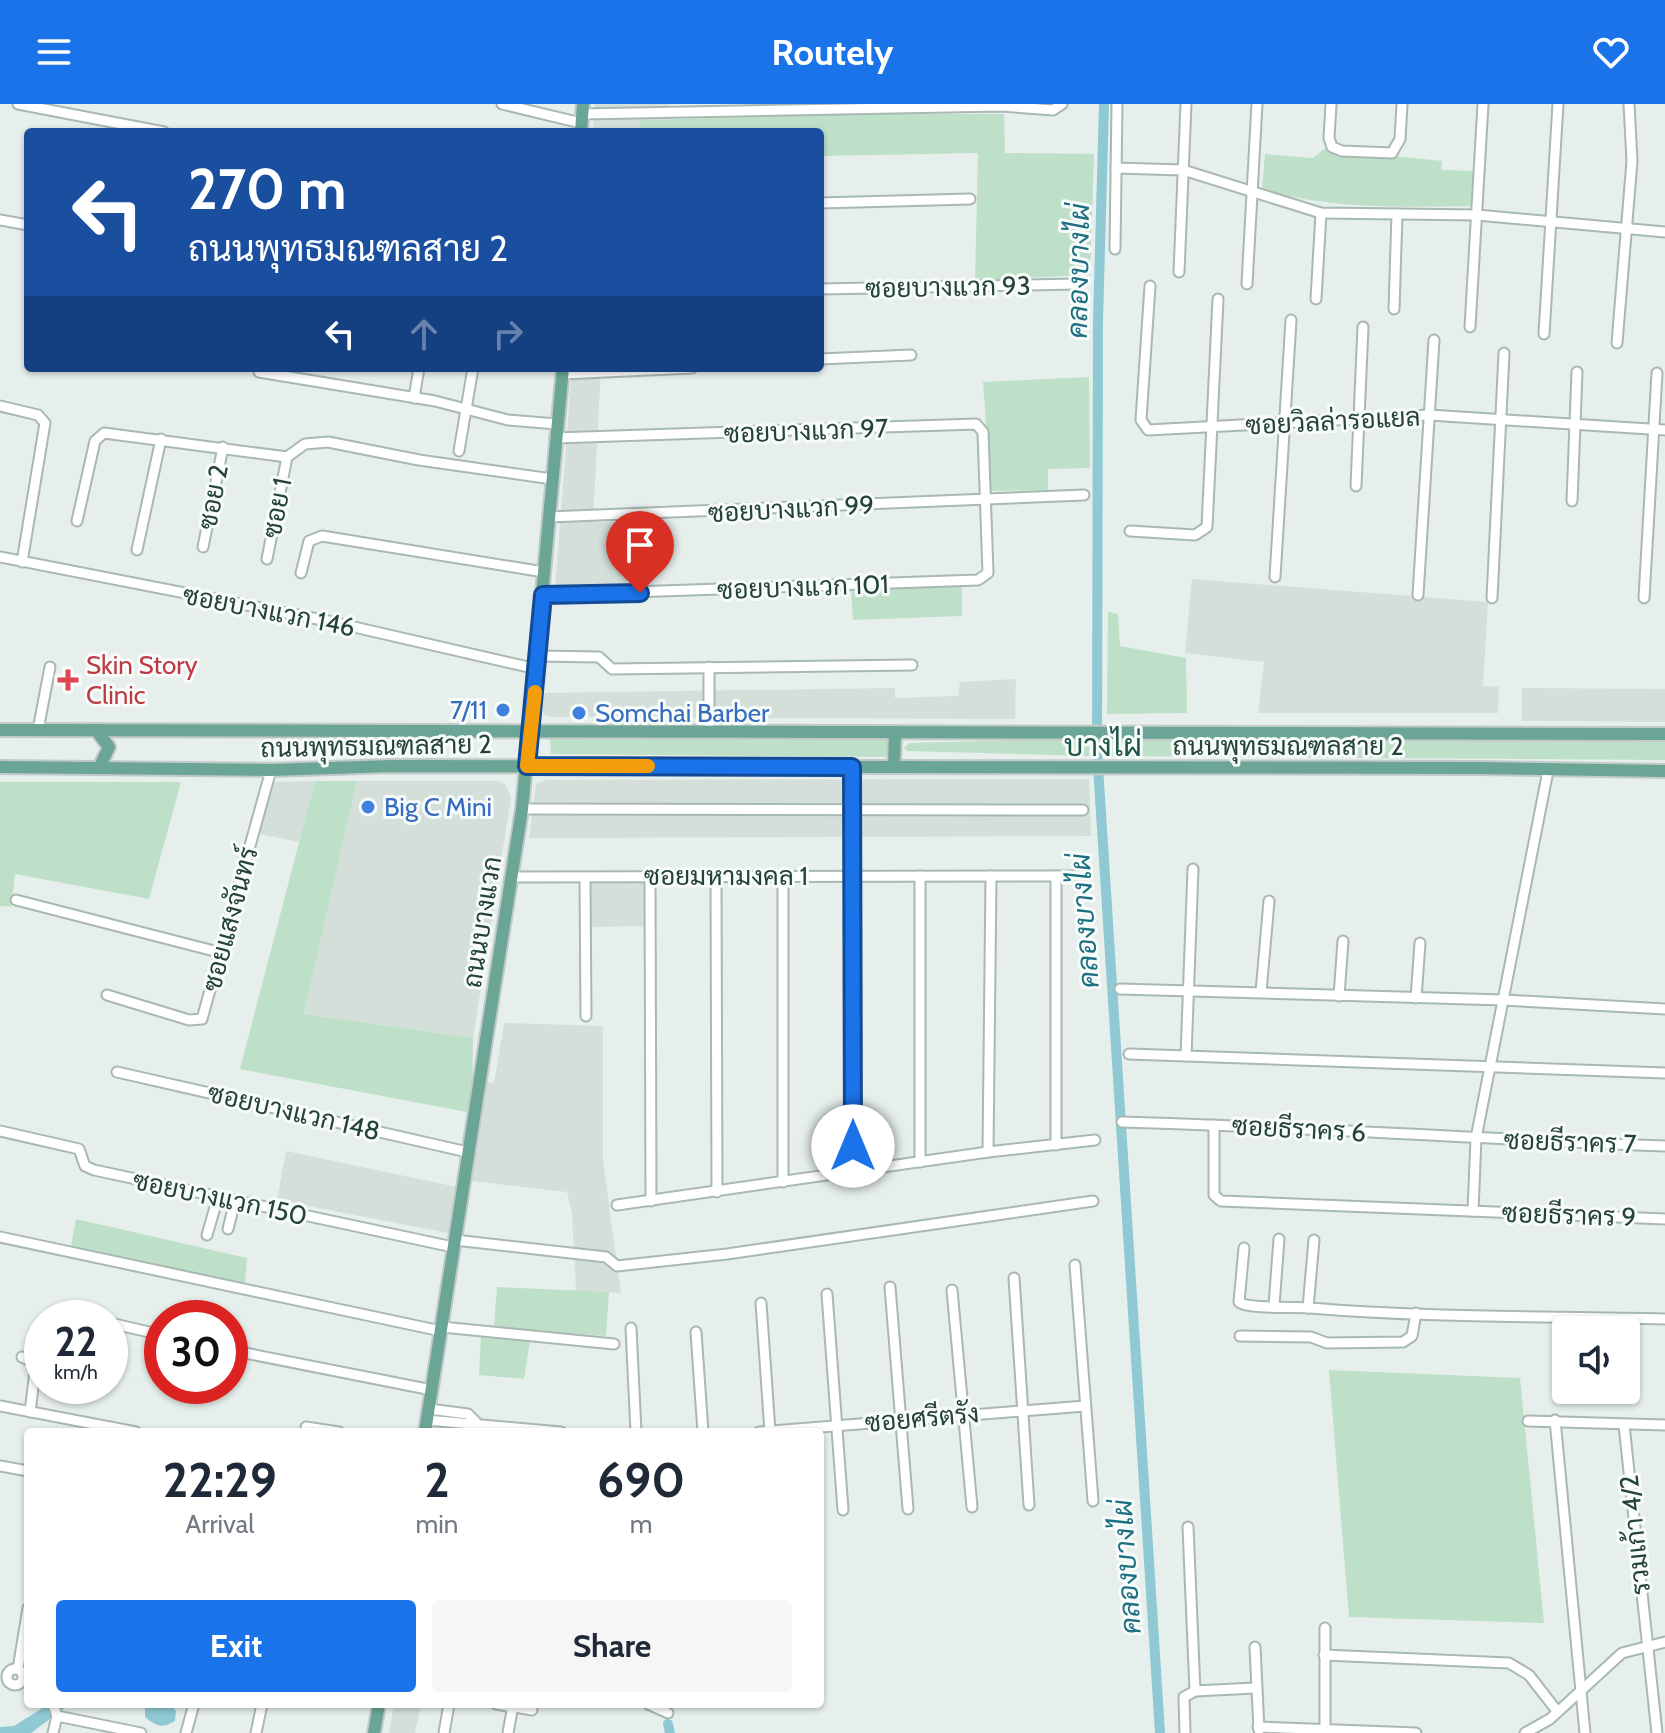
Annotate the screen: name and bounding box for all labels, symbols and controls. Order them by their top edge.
icon: menu [32,30,76,74]
text: Routely [772,30,893,74]
icon: heart [1589,30,1633,74]
text: 270 m [188,155,346,223]
icon: left [56,160,160,264]
water label: คลองบางไผ่ [1058,201,1096,339]
text: ถนนพุทธมณฑลสาย 2 [188,226,508,270]
street label: ซอยบางแวก 93 [865,270,1031,304]
icon: left [318,312,362,356]
icon: ahead [402,312,446,356]
icon: right [486,312,530,356]
street label: ซอยวิลล่ารอแยล [1245,400,1421,442]
street label: ซอยบางแวก 97 [723,412,889,450]
street label: ซอย 2 [191,462,235,532]
street label: ซอย 1 [256,475,298,541]
street label: ซอยบางแวก 99 [707,489,875,529]
pin [606,511,674,593]
icon: arrive [618,523,662,567]
street label: ซอยบางแวก 101 [717,568,889,606]
street label: ซอยบางแวก 146 [180,579,358,643]
place label: Skin Story Clinic [86,649,198,711]
marker: Skin Story Clinic [57,669,79,691]
place label: 7/11 [450,694,487,726]
place label: Somchai Barber [595,697,770,729]
marker: 7/11 [494,701,512,719]
marker: Somchai Barber [570,704,588,722]
district label: บางไผ่ [1064,726,1142,764]
street label: ถนนพุทธมณฑลสาย 2 [260,728,492,766]
street label: ถนนพุทธมณฑลสาย 2 [1172,730,1404,764]
place label: Big C Mini [384,791,492,823]
marker: Big C Mini [359,798,377,816]
street label: ซอยแสงจันทร์ [194,843,265,995]
water label: คลองบางไผ่ [1060,850,1106,990]
street label: ถนนบางแวก [456,854,508,990]
street label: ซอยมหามงคล 1 [644,860,808,892]
street label: ซอยบางแวก 148 [205,1077,383,1147]
position arrow [811,1104,895,1188]
street label: ซอยธีราคร 6 [1231,1110,1367,1148]
street label: ซอยธีราคร 7 [1503,1124,1637,1160]
street label: ซอยบางแวก 150 [130,1164,310,1232]
street label: ซอยธีราคร 9 [1501,1197,1637,1233]
speed limit sign: 30 [144,1300,248,1404]
map controls [1552,1316,1640,1404]
button: sound [1552,1316,1640,1404]
text: 22 [55,1317,97,1366]
text: km/h [54,1360,98,1384]
street label: ซอยศรีตรัง [864,1397,980,1439]
text: 22:29 [163,1451,277,1509]
text: 2 [424,1451,450,1509]
text: 690 [597,1451,685,1509]
street label: รวมเก้า 4/2 [1613,1473,1657,1597]
water label: คลองบางไผ่ [1102,1496,1148,1636]
text: Arrival [185,1508,254,1540]
text: min [416,1508,458,1540]
text: m [630,1508,653,1540]
button: Exit [56,1600,416,1692]
button: Share [432,1600,792,1692]

